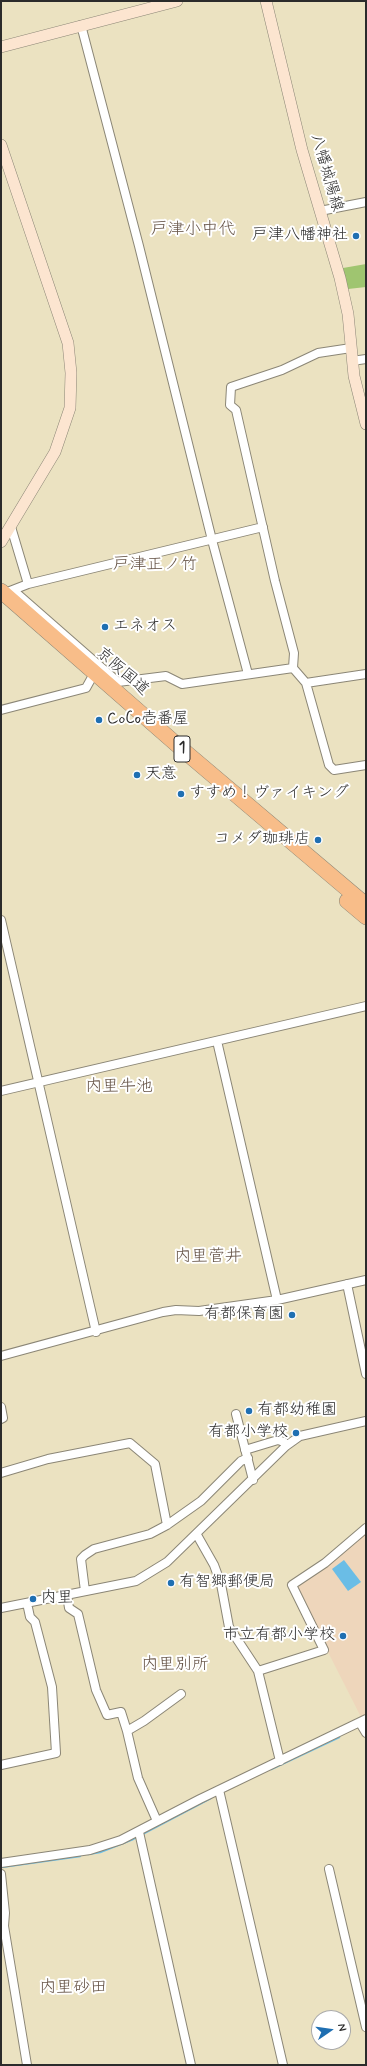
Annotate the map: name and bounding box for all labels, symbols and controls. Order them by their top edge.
street label: 八幡城陽線 [306,132,346,214]
district label: 戸津小中代 [151,220,235,240]
place label: 戸津八幡神社 [252,226,348,246]
marker: 戸津八幡神社 [351,231,361,241]
district label: 戸津正ノ竹 [113,555,197,575]
place label: エネオス [113,617,177,637]
marker: エネオス [100,622,110,632]
street label: 京阪国道 [92,644,152,700]
place label: CoCo壱番屋 [107,710,189,730]
marker: CoCo壱番屋 [94,715,104,725]
road number: 1 [174,736,190,762]
place label: 天意 [145,765,177,785]
marker: 天意 [132,770,142,780]
place label: すすめ！ヴァイキング [189,784,349,804]
marker: すすめ！ヴァイキング [176,789,186,799]
place label: コメダ珈琲店 [214,830,310,850]
marker: コメダ珈琲店 [313,835,323,845]
district label: 内里牛池 [85,1077,153,1097]
district label: 内里菅井 [174,1247,242,1267]
place label: 有都保育園 [204,1305,284,1325]
marker: 有都保育園 [287,1310,297,1320]
place label: 有都幼稚園 [257,1401,337,1421]
marker: 有都幼稚園 [244,1406,254,1416]
place label: 有都小学校 [208,1423,288,1443]
marker: 有都小学校 [291,1428,301,1438]
place label: 有智郷郵便局 [179,1573,275,1593]
marker: 有智郷郵便局 [166,1578,176,1588]
place label: 内里 [41,1589,73,1609]
marker: 内里 [28,1594,38,1604]
place label: 市立有都小学校 [223,1626,335,1646]
marker: 市立有都小学校 [338,1631,348,1641]
district label: 内里別所 [141,1655,209,1675]
district label: 内里砂田 [39,1978,107,1998]
north arrow [311,2010,351,2050]
text: N [334,2022,349,2033]

